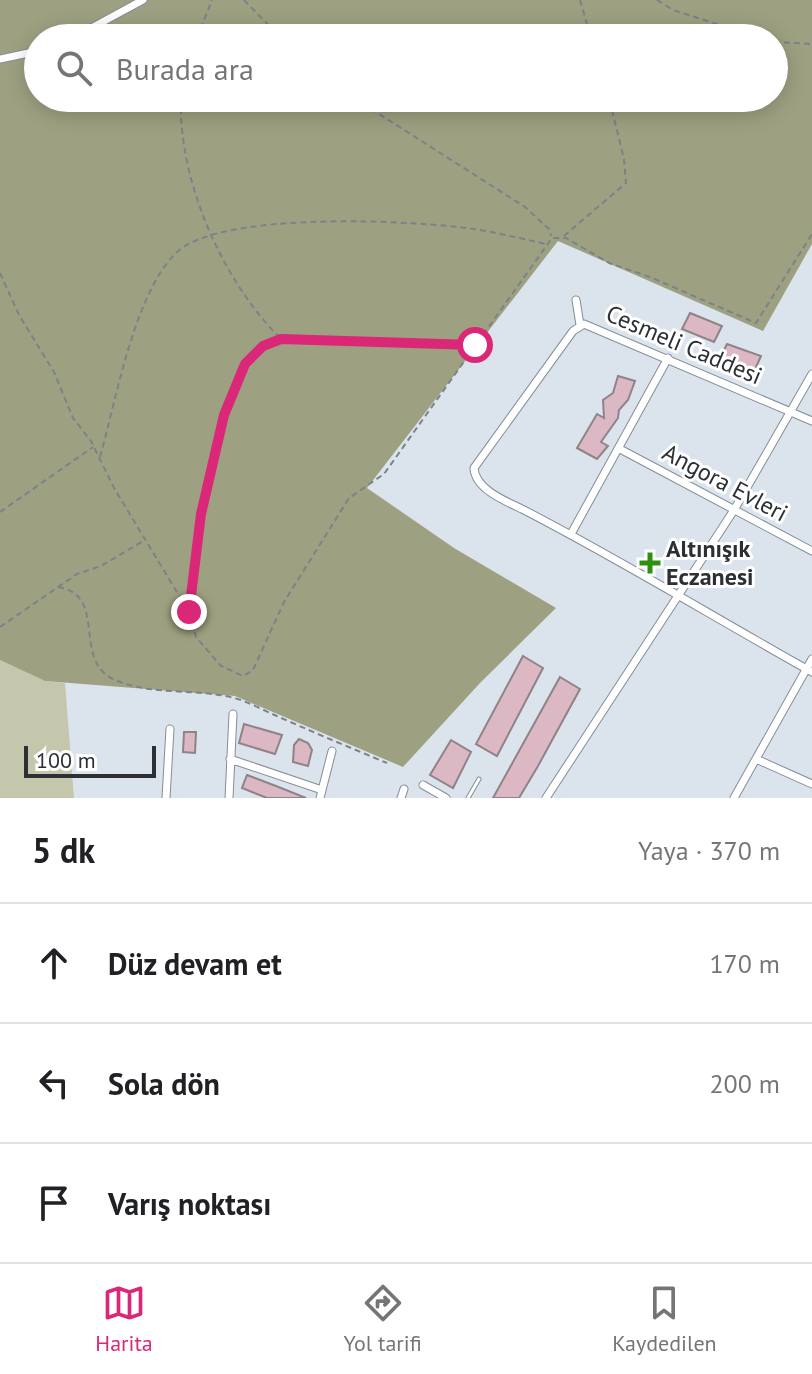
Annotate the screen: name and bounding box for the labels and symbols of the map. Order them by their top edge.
street label: Cesmeli Caddesi [602,298,767,391]
route start [457,327,493,363]
street label: Angora Evleri [657,437,793,529]
place label: Altınışık Eczanesi [666,533,753,592]
marker: Altınışık Eczanesi [641,554,659,572]
route end [171,594,207,630]
scale bar [24,742,156,778]

